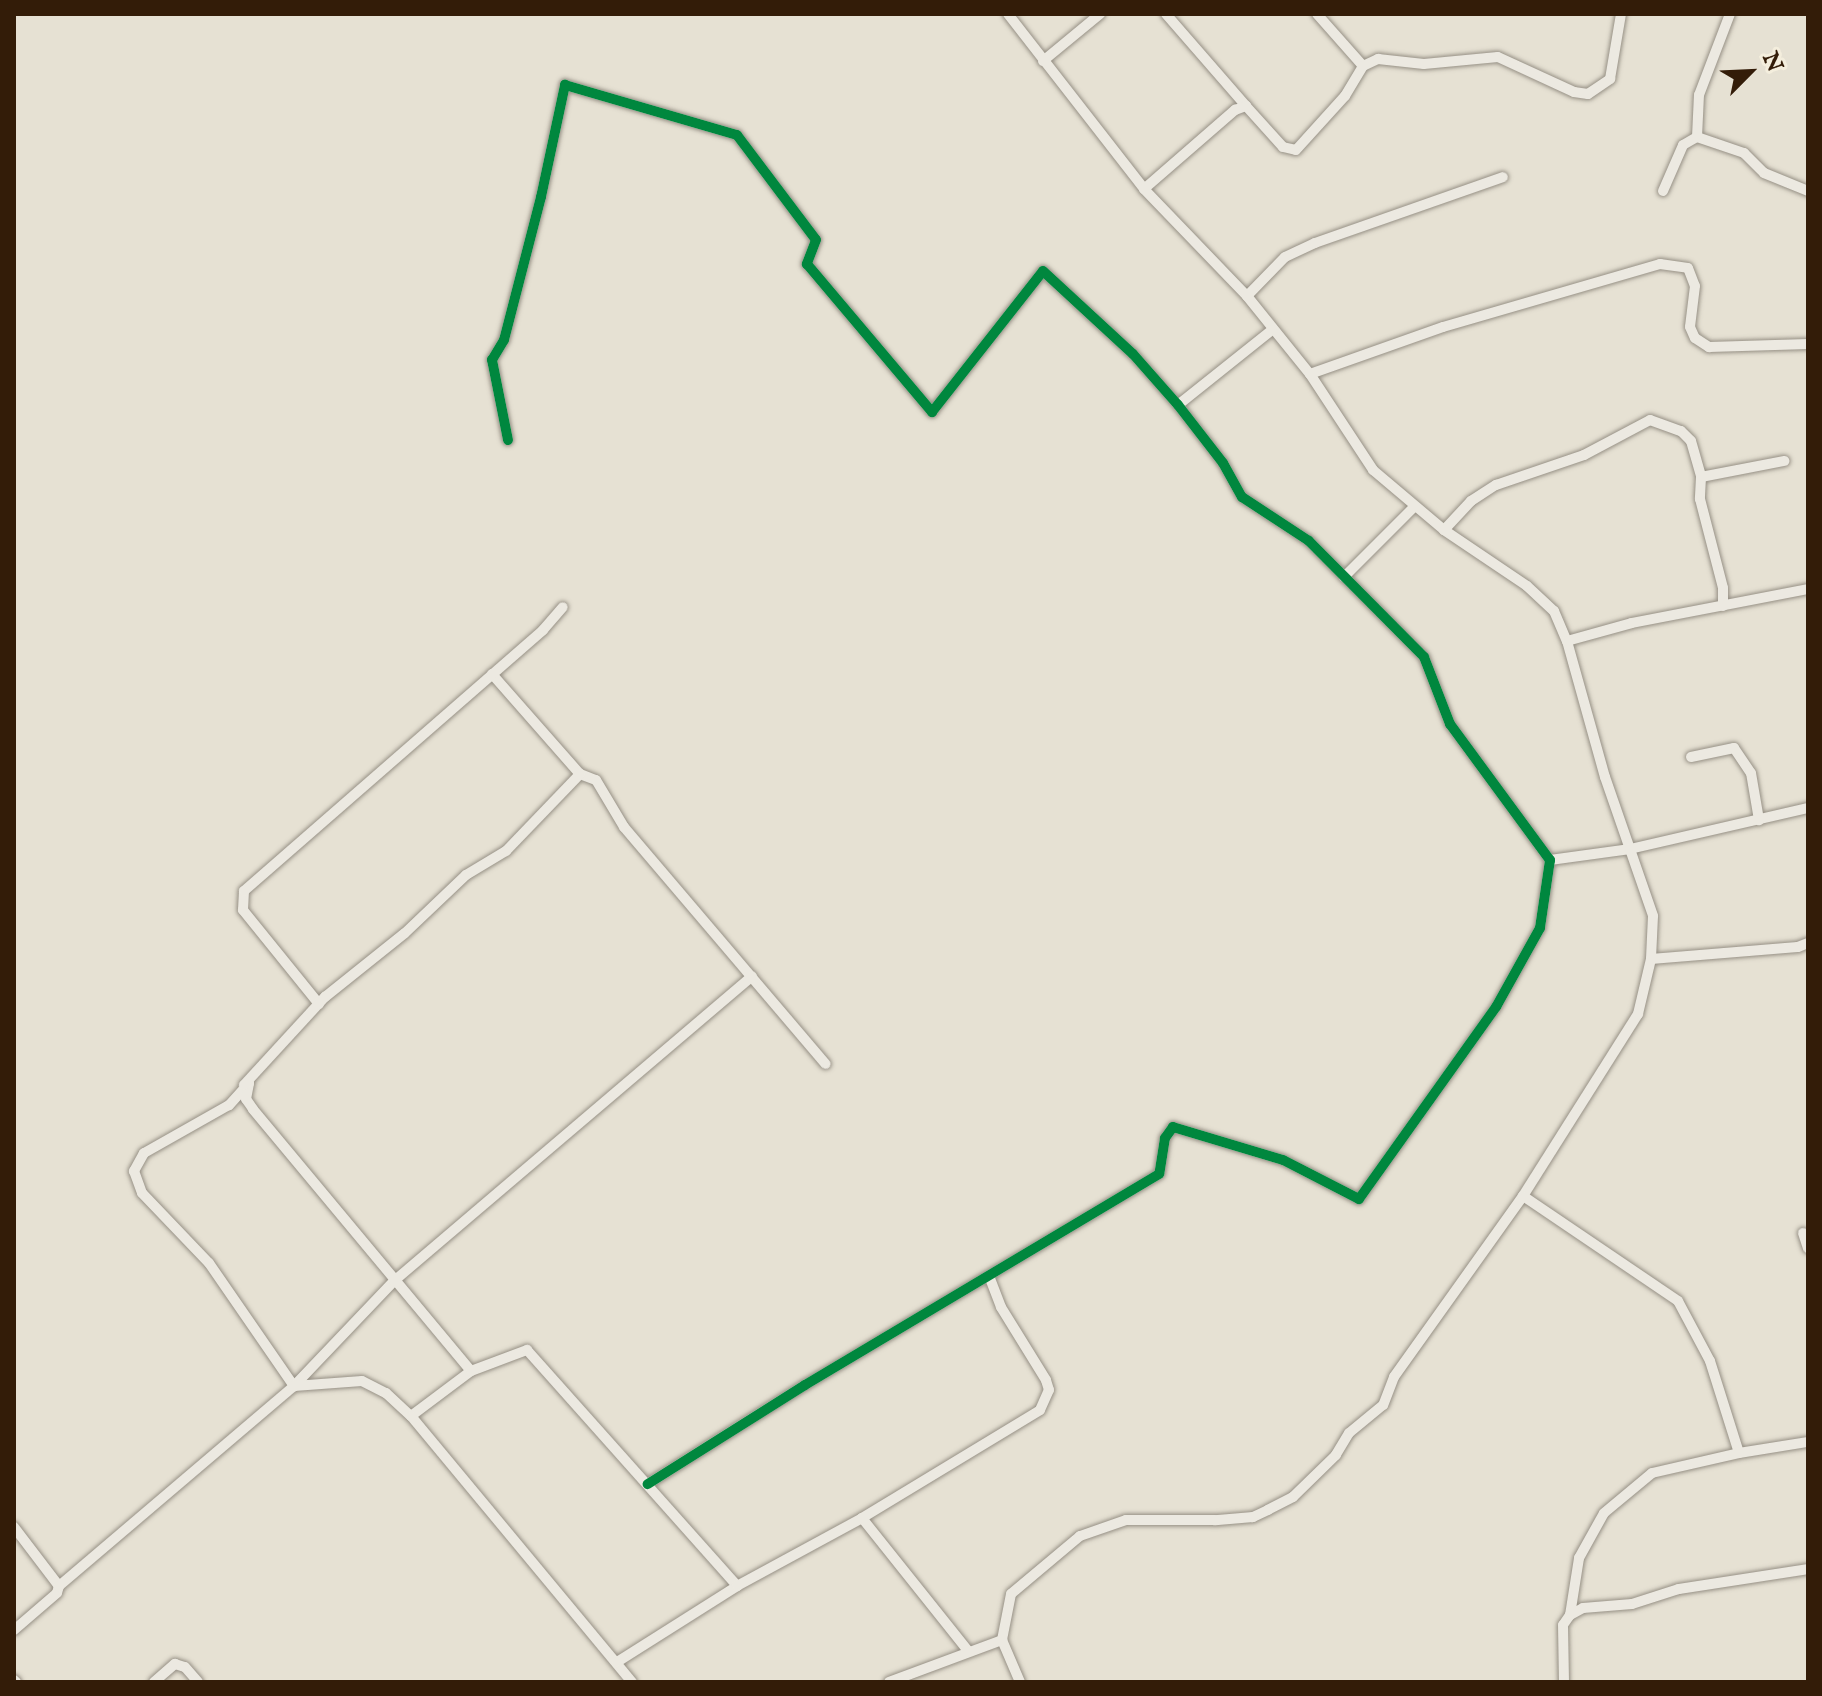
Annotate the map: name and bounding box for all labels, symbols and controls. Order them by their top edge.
north arrow [1710,32,1790,112]
text: N [1755,48,1789,77]

